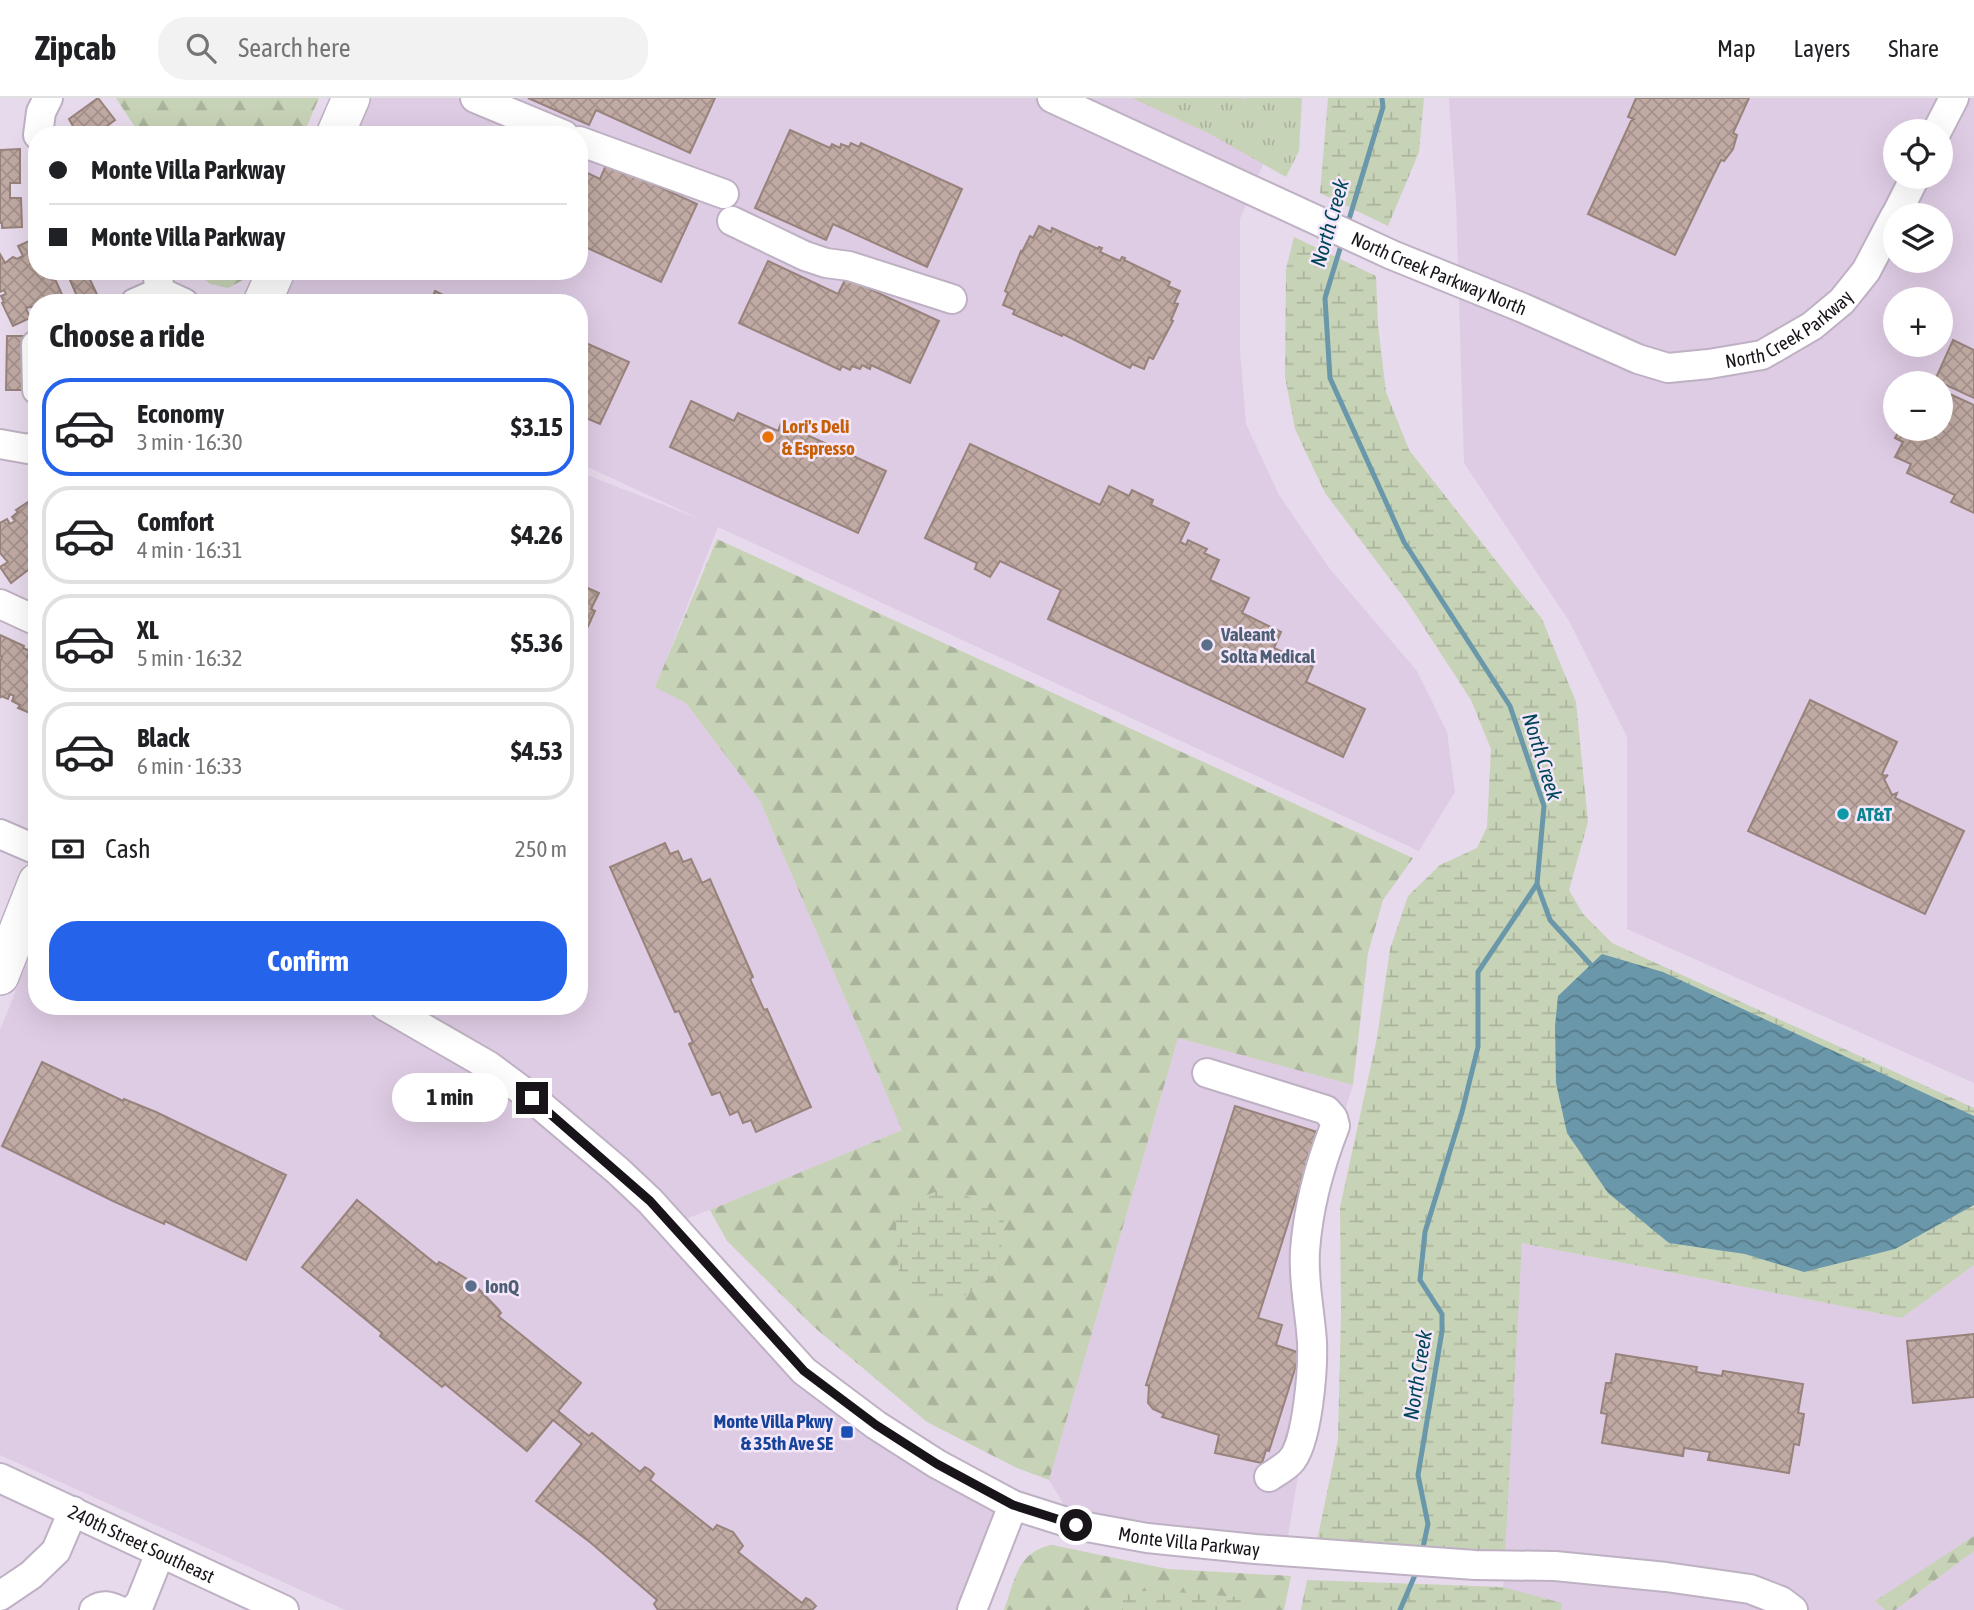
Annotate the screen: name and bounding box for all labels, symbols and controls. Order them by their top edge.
search box [158,17,648,80]
text: Zipcab [35,29,116,67]
icon: search [182,29,220,67]
text: Search here [238,33,350,63]
text: Map [1717,35,1756,62]
text: Layers [1794,35,1850,62]
text: Share [1888,35,1939,62]
map controls [1883,119,1953,441]
button: locate [1883,119,1953,189]
text: Monte Villa Parkway [91,155,285,185]
water label: North Creek [1305,175,1353,269]
button: layers [1883,203,1953,273]
text: Monte Villa Parkway [91,222,285,252]
street label: North Creek Parkway North [1348,227,1530,319]
street label: North Creek Parkway [1723,286,1857,372]
button: + [1883,287,1953,357]
text: Choose a ride [49,317,205,354]
button: − [1883,371,1953,441]
icon: car [53,396,116,459]
text: Economy [137,399,224,429]
text: $3.15 [511,412,563,442]
place label: Lori's Deli & Espresso [782,415,855,459]
text: 3 min · 16:30 [137,429,243,455]
marker: Lori's Deli & Espresso [760,429,776,445]
icon: car [53,504,116,567]
text: Comfort [137,507,214,537]
text: $4.26 [511,520,563,550]
text: 4 min · 16:31 [137,537,243,563]
icon: car [53,612,116,675]
text: XL [137,615,159,645]
place label: Valeant Solta Medical [1220,623,1316,667]
text: $5.36 [511,628,563,658]
marker: Valeant Solta Medical [1199,637,1215,653]
text: 5 min · 16:32 [137,645,243,671]
water label: North Creek [1518,710,1568,804]
icon: car [53,720,116,783]
text: Black [137,723,189,753]
text: $4.53 [511,736,563,766]
text: 6 min · 16:33 [137,753,243,779]
place label: AT&T [1856,803,1893,825]
marker: AT&T [1835,806,1851,822]
icon: cash [49,830,87,868]
text: Cash [105,834,151,864]
text: 250 m [515,836,567,862]
button: Confirm [49,921,567,1001]
callout: 1 min [392,1074,508,1122]
route end [516,1082,548,1114]
text: 1 min [427,1084,473,1110]
place label: IonQ [485,1275,519,1297]
marker: IonQ [463,1278,479,1294]
water label: North Creek [1398,1328,1436,1421]
place label: Monte Villa Pkwy & 35th Ave SE [714,1410,833,1454]
marker: Monte Villa Pkwy & 35th Ave SE [839,1424,855,1440]
street label: 240th Street Southeast [65,1500,218,1587]
route start [1060,1509,1092,1541]
street label: Monte Villa Parkway [1117,1522,1261,1560]

